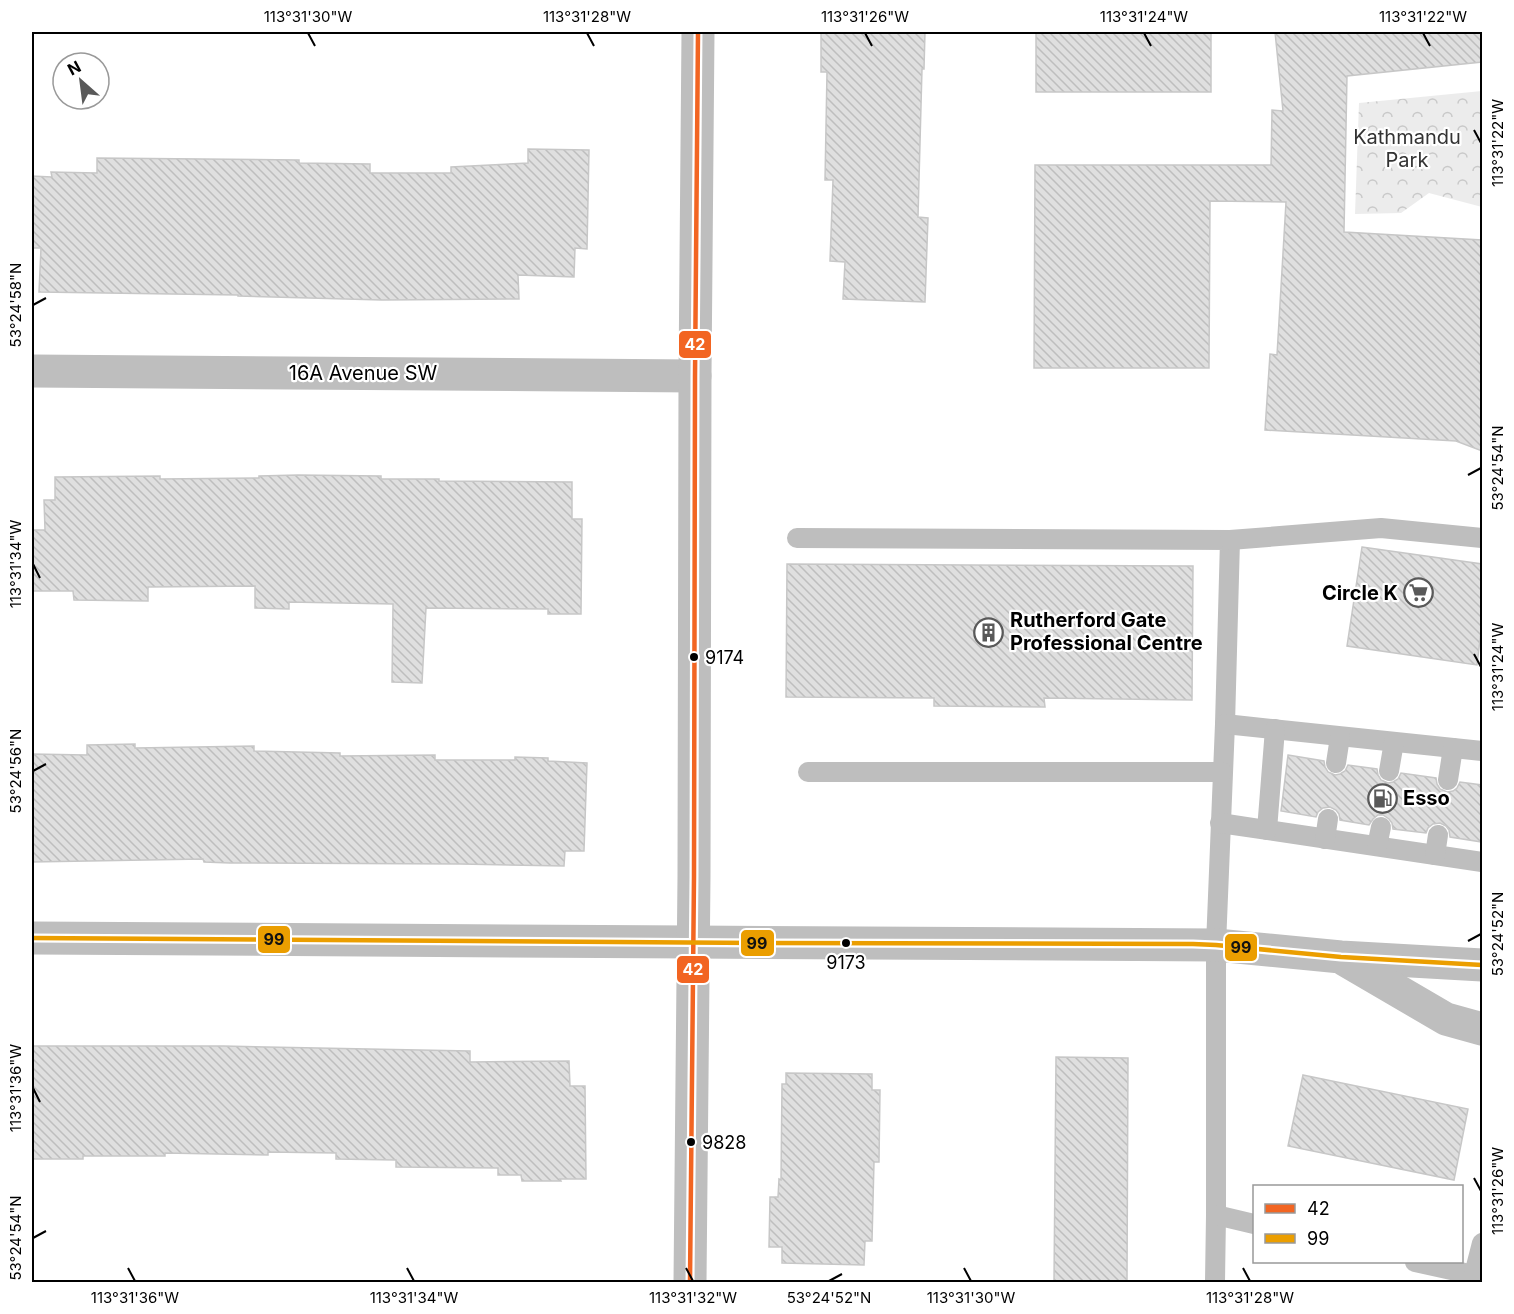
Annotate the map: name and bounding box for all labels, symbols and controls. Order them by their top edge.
text: 113°31'30"W [264,7,352,26]
text: 113°31'28"W [543,7,631,26]
text: 113°31'26"W [821,7,909,26]
text: 113°31'24"W [1100,7,1188,26]
text: 113°31'22"W [1379,7,1467,26]
north arrow [51,51,111,111]
text: N [64,56,84,79]
text: 113°31'22"W [1488,99,1507,187]
park label: Kathmandu Park [1353,125,1461,172]
text: 53°24'58"N [6,263,25,347]
line badge: 42 [678,330,712,359]
text: 42 [685,334,705,354]
street label: 16A Avenue SW [289,361,437,385]
text: 53°24'54"N [1488,425,1507,511]
text: 113°31'34"W [6,519,25,608]
supermarket icon: Circle K [1403,577,1435,609]
place label: Circle K [1322,581,1398,605]
place label: Rutherford Gate Professional Centre [1010,608,1203,655]
building icon: Rutherford Gate Professional Centre [973,616,1005,648]
text: 113°31'24"W [1488,623,1507,711]
place label: 9174 [705,647,744,668]
marker: 9174 [688,651,700,663]
text: 53°24'56"N [6,729,25,813]
fuel station icon: Esso [1366,782,1398,814]
place label: Esso [1403,786,1450,810]
text: 53°24'52"N [1488,892,1507,976]
line badge: 99 [257,925,291,954]
text: 99 [264,929,284,949]
line badge: 99 [740,929,775,957]
text: 99 [747,933,767,953]
line badge: 99 [1224,933,1258,962]
marker: 9173 [840,937,852,949]
text: 99 [1231,937,1251,957]
place label: 9173 [826,952,866,973]
line badge: 42 [676,955,710,984]
text: 42 [683,959,703,979]
text: 113°31'36"W [6,1044,25,1132]
place label: 9828 [702,1132,746,1153]
marker: 9828 [685,1136,697,1148]
text: 113°31'26"W [1488,1147,1507,1235]
legend [1253,1185,1463,1263]
text: 53°24'54"N [6,1195,25,1281]
text: 42 [1307,1198,1330,1219]
text: 99 [1307,1228,1329,1249]
text: 113°31'36"W [91,1288,179,1307]
text: 113°31'34"W [370,1288,459,1307]
text: 113°31'32"W [649,1288,737,1307]
text: 53°24'52"N [787,1288,871,1307]
text: 113°31'30"W [927,1288,1015,1307]
text: 113°31'28"W [1206,1288,1294,1307]

